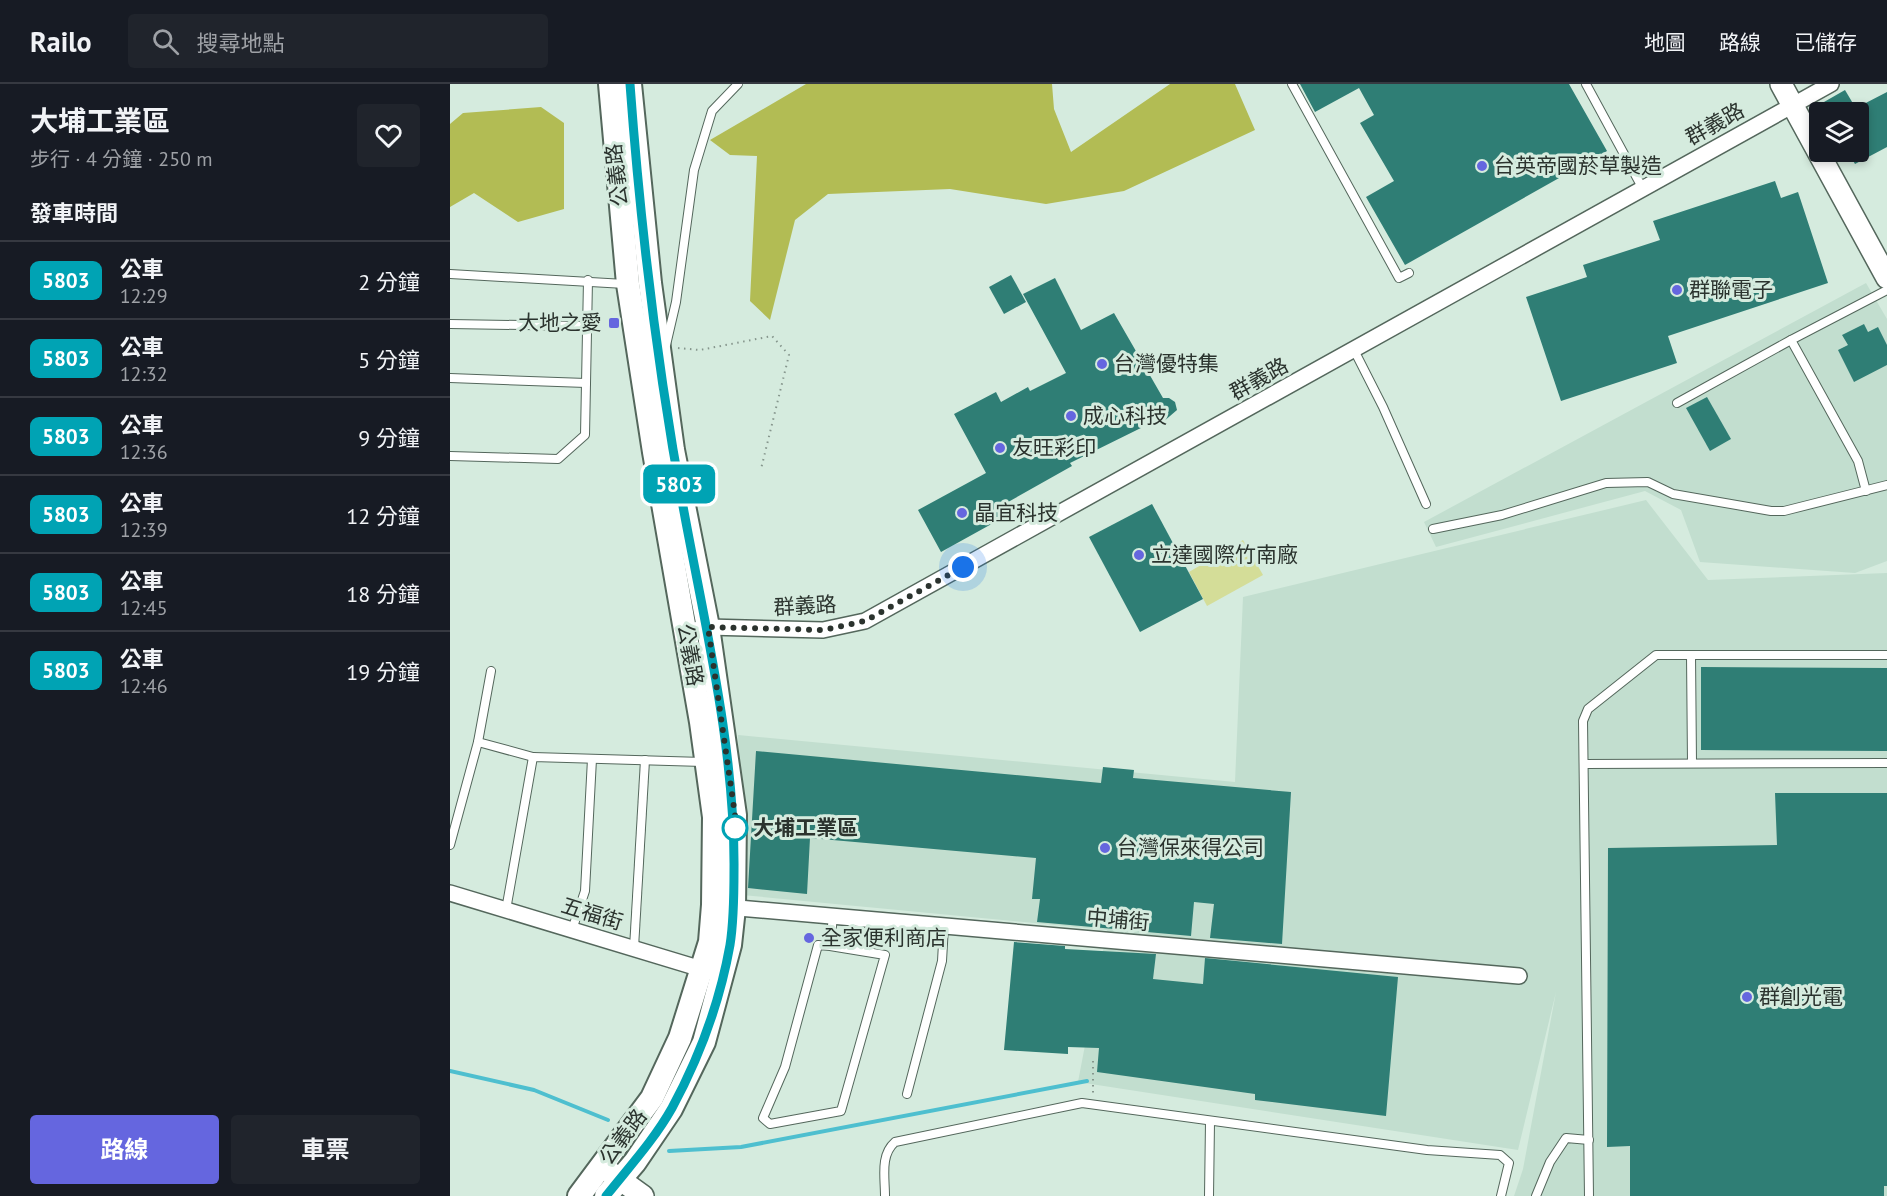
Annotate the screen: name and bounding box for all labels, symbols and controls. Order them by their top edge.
search box [128,14,548,68]
text: Railo [30,23,92,60]
icon: search [149,25,182,58]
text: 搜尋地點 [197,29,285,57]
text: 地圖 [1644,29,1686,56]
text: 路線 [1719,29,1761,56]
text: 已儲存 [1794,29,1857,56]
street label: 群義路 [1681,96,1749,151]
text: 大埔工業區 [30,102,170,139]
map controls [1809,102,1869,162]
button: layers [1809,102,1869,162]
button: heart [357,104,420,167]
street label: 公義路 [600,142,633,208]
text: 步行 · 4 分鐘 · 250 m [30,146,213,172]
place label: 台英帝國菸草製造 [1494,152,1662,179]
marker: 台英帝國菸草製造 [1475,159,1489,173]
text: 發車時間 [30,199,118,227]
text: 公車 [120,255,164,283]
text: 5803 [42,267,90,294]
text: 2 分鐘 [358,268,420,296]
place label: 群聯電子 [1689,276,1773,303]
text: 12:29 [120,283,168,309]
marker: 群聯電子 [1670,283,1684,297]
place label: 大地之愛 [518,309,602,336]
marker: 大地之愛 [607,316,621,330]
text: 公車 [120,333,164,361]
text: 5803 [42,345,90,372]
text: 5 分鐘 [358,346,420,374]
place label: 台灣優特集 [1114,350,1219,377]
street label: 群義路 [1225,351,1293,406]
marker: 台灣優特集 [1095,357,1109,371]
text: 12:32 [120,361,168,387]
place label: 成心科技 [1083,402,1167,429]
marker: 成心科技 [1064,409,1078,423]
text: 公車 [120,411,164,439]
text: 5803 [42,423,90,450]
text: 9 分鐘 [358,424,420,452]
place label: 友旺彩印 [1012,434,1096,461]
text: 12:36 [120,439,168,465]
marker: 友旺彩印 [993,441,1007,455]
line badge: 5803 [637,464,721,504]
text: 5803 [655,471,703,498]
text: 公車 [120,489,164,517]
place label: 晶宜科技 [974,499,1058,526]
text: 5803 [42,501,90,528]
text: 12 分鐘 [346,502,420,530]
marker: 晶宜科技 [955,506,969,520]
text: 12:39 [120,517,168,543]
place label: 立達國際竹南廠 [1151,541,1298,568]
marker: 立達國際竹南廠 [1132,548,1146,562]
your location [948,552,978,582]
text: 公車 [120,567,164,595]
text: 5803 [42,579,90,606]
text: 18 分鐘 [346,580,420,608]
street label: 群義路 [773,590,837,621]
text: 12:45 [120,595,168,621]
street label: 公義路 [672,622,709,688]
text: 公車 [120,645,164,673]
text: 5803 [42,657,90,684]
text: 19 分鐘 [346,658,420,686]
text: 12:46 [120,673,168,699]
place label: 大埔工業區 [753,814,858,841]
marker: 大埔工業區 [722,815,748,841]
place label: 台灣保來得公司 [1117,834,1264,861]
marker: 台灣保來得公司 [1098,841,1112,855]
street label: 五福街 [558,891,626,936]
street label: 中埔街 [1085,903,1151,936]
place label: 全家便利商店 [821,924,947,951]
marker: 全家便利商店 [802,931,816,945]
place label: 群創光電 [1759,983,1843,1010]
marker: 群創光電 [1740,990,1754,1004]
street label: 公義路 [593,1103,652,1170]
button: 路線 [30,1115,219,1184]
button: 車票 [231,1115,420,1184]

